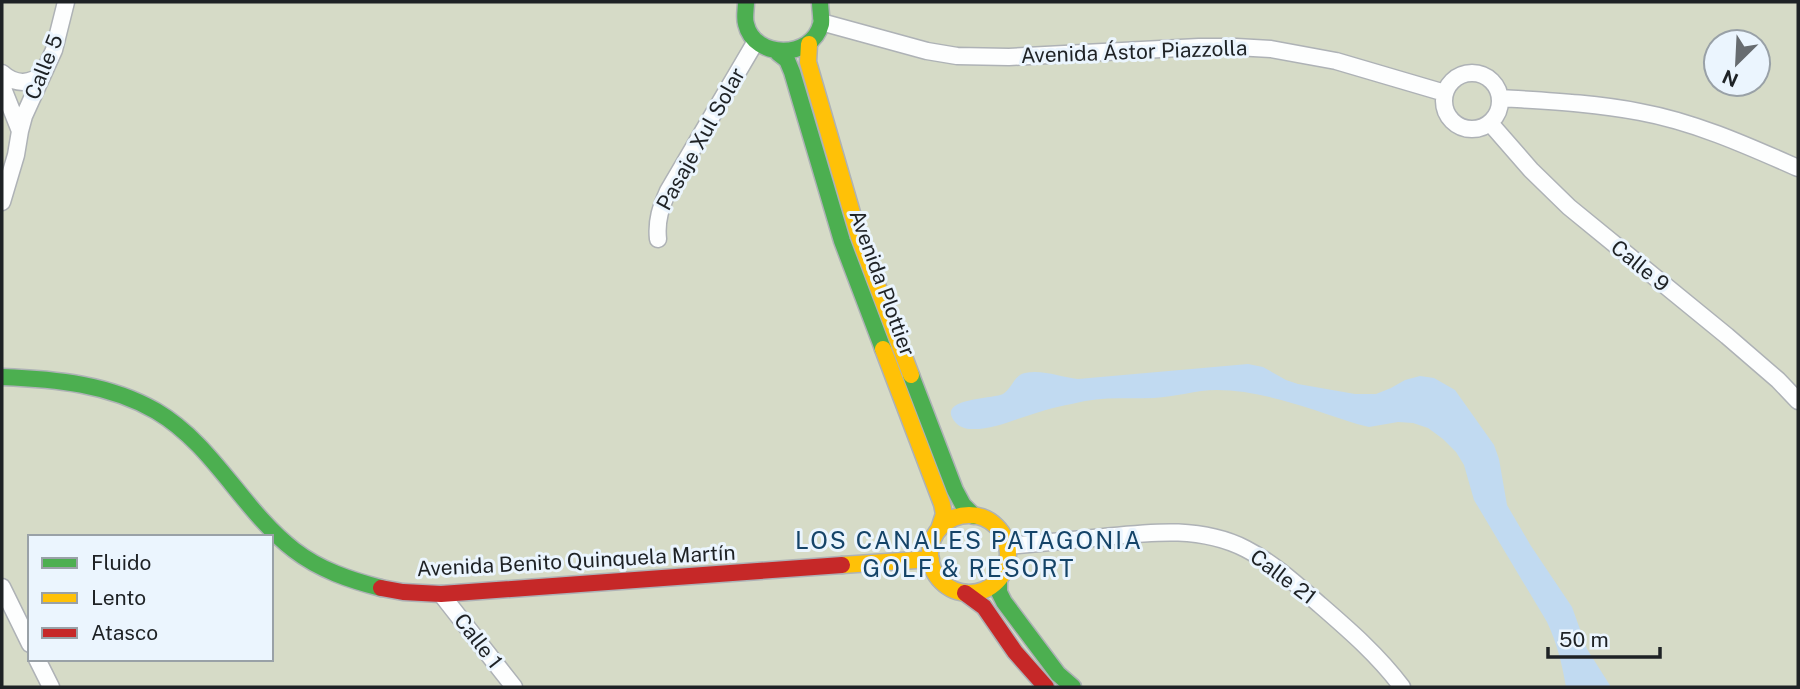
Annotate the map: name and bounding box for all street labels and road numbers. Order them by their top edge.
street label: Calle 5 [19,31,68,103]
street label: Avenida Ástor Piazzolla [1020,35,1248,68]
street label: Pasaje Xul Solar [651,63,750,214]
street label: Avenida Plottier [844,206,920,359]
street label: Calle 9 [1606,235,1675,297]
street label: Avenida Benito Quinquela Martín [416,540,736,581]
street label: Calle 21 [1246,544,1321,609]
street label: Calle 1 [449,608,508,673]

